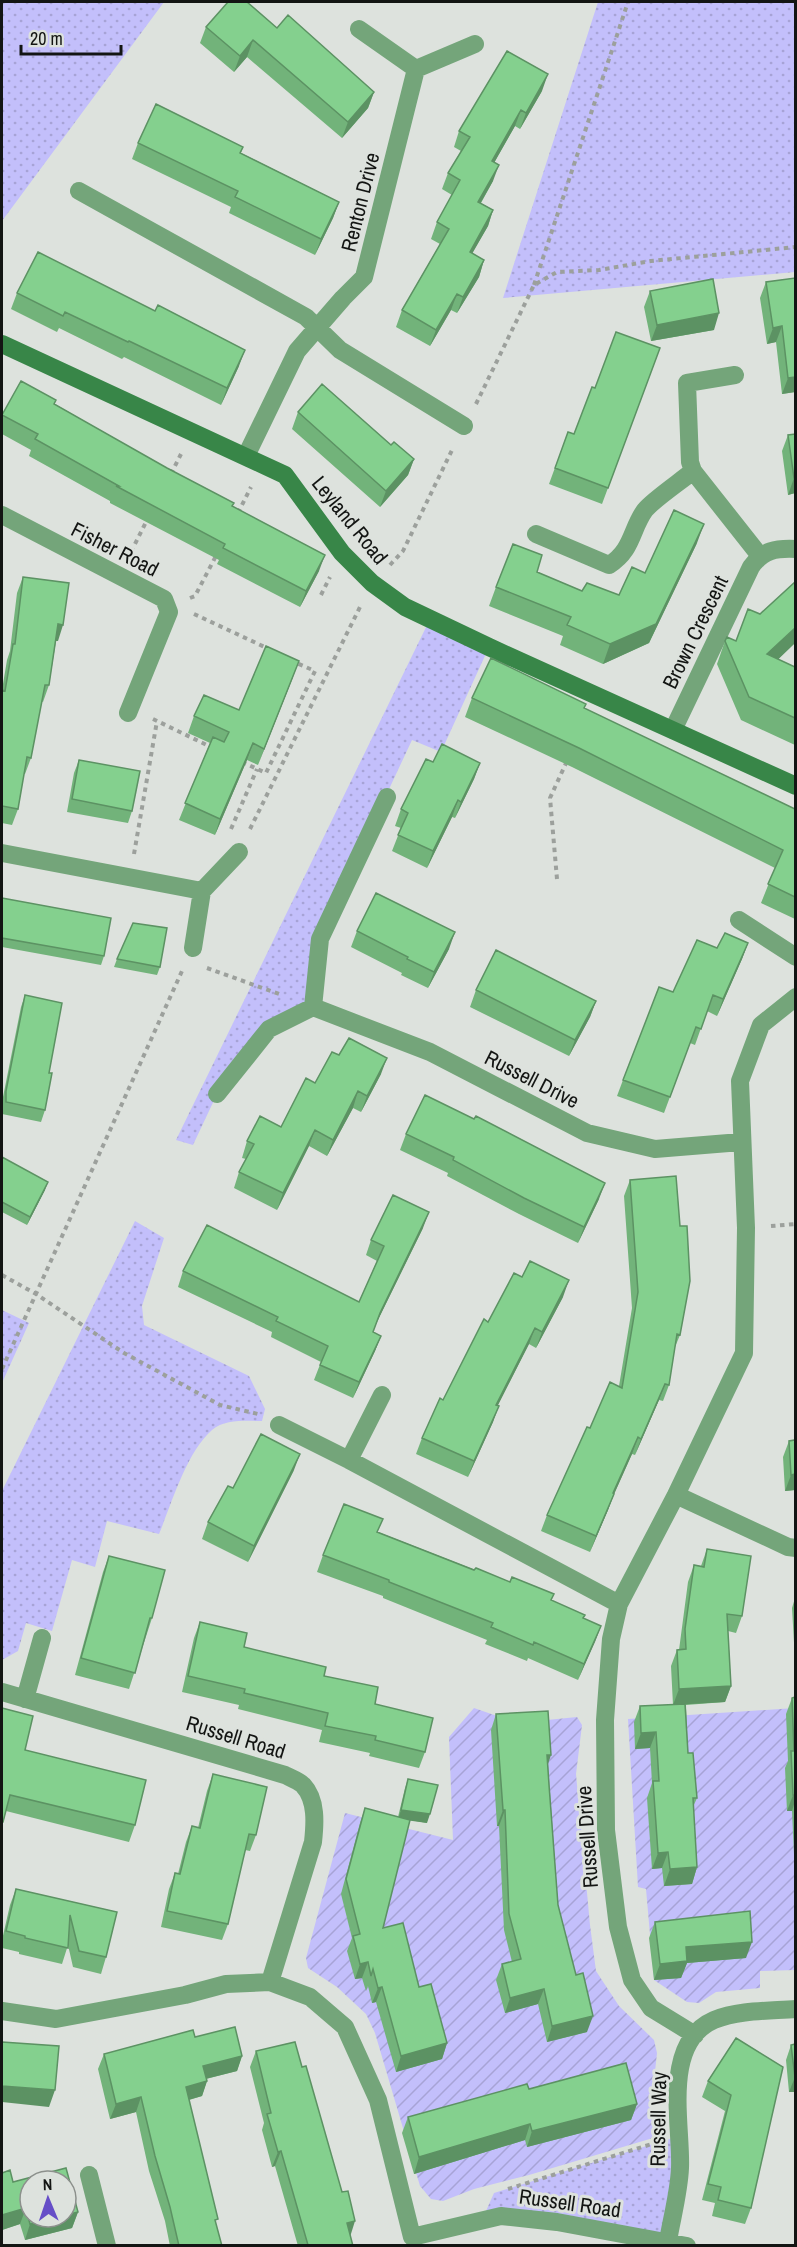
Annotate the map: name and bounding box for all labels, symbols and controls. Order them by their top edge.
scale bar [21,18,122,56]
text: 20 m [30,26,63,51]
street label: Renton Drive [334,149,386,255]
street label: Leyland Road [305,470,395,570]
street label: Fisher Road [66,515,164,583]
street label: Brown Crescent [655,570,735,693]
street label: Russell Drive [480,1043,584,1115]
street label: Russell Road [183,1708,289,1766]
street label: Russell Drive [569,1785,605,1889]
street label: Russell Way [643,2071,673,2167]
north arrow [18,2169,78,2229]
text: N [42,2173,53,2195]
street label: Russell Road [517,2182,623,2224]

